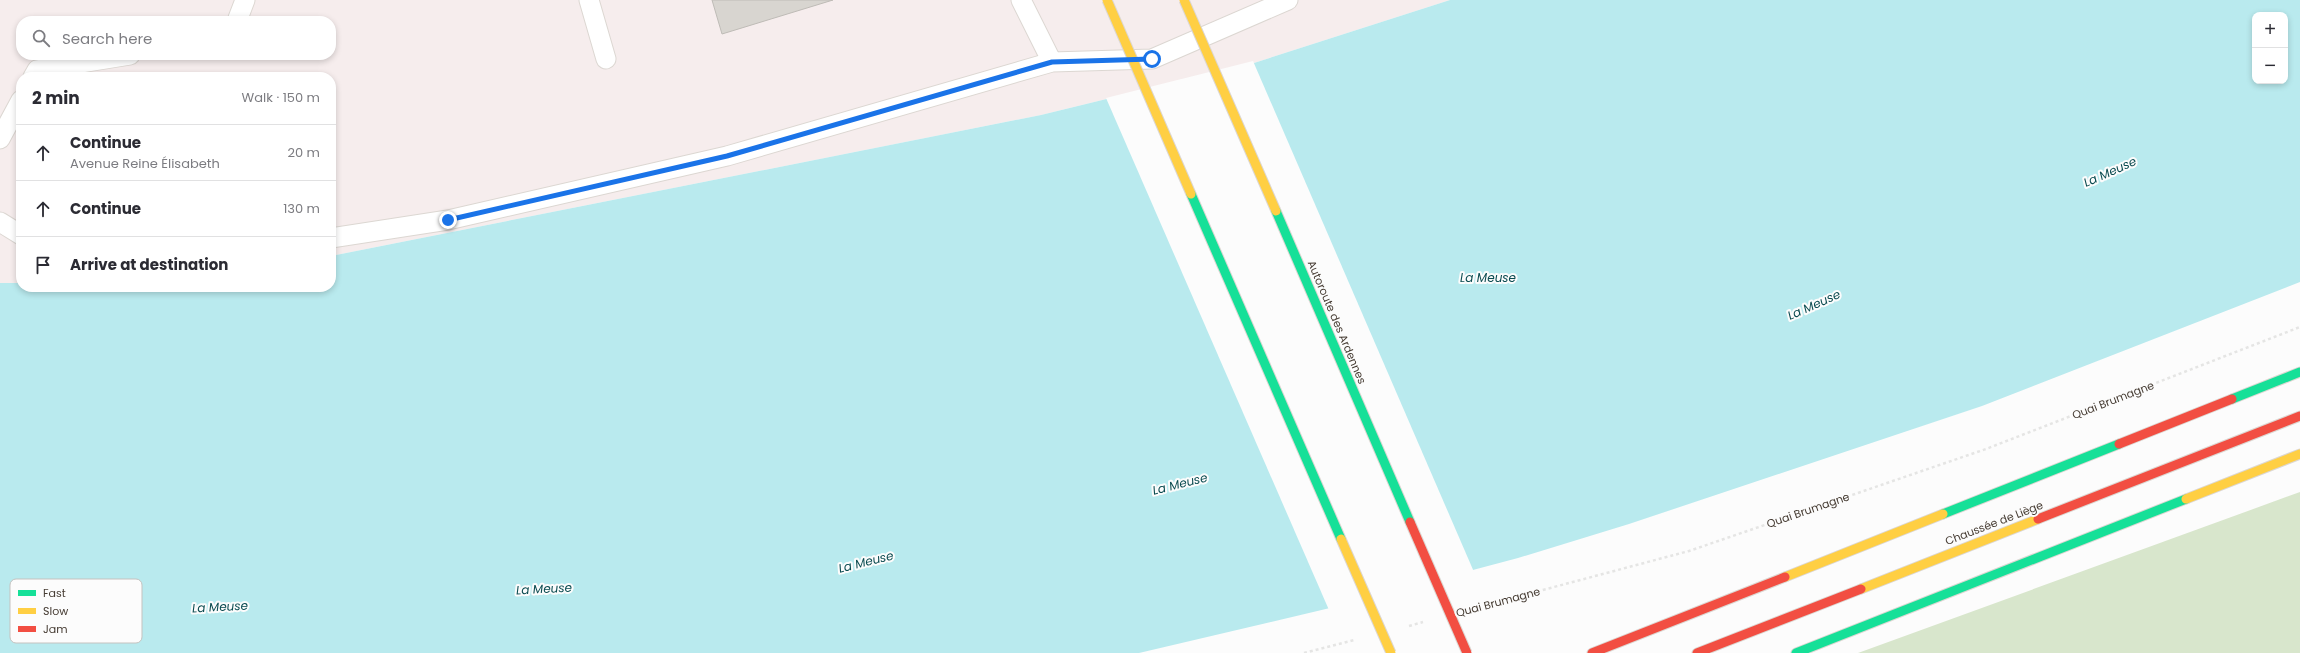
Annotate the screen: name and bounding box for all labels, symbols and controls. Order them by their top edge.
map controls [2252,12,2288,84]
button: + [2252,12,2288,48]
search box [16,16,336,60]
icon: search [30,27,52,49]
text: Search here [62,28,152,49]
button: − [2252,48,2288,84]
route start [1143,50,1161,68]
text: 2 min [32,86,80,110]
text: Walk · 150 m [242,88,320,107]
text: Continue [70,132,141,153]
icon: ahead [32,142,54,164]
text: 20 m [287,143,320,162]
water label: La Meuse [2081,152,2139,191]
text: Avenue Reine Élisabeth [70,154,220,173]
icon: ahead [32,198,54,220]
text: Continue [70,198,141,219]
text: 130 m [283,199,320,218]
route end [439,211,457,229]
icon: arrive [32,254,54,276]
text: Arrive at destination [70,254,228,275]
street label: Autoroute des Ardennes [1304,258,1370,386]
water label: La Meuse [1460,269,1517,286]
water label: La Meuse [1785,285,1843,324]
street label: Quai Brumagne [2070,377,2157,423]
water label: La Meuse [1151,468,1210,499]
street label: Quai Brumagne [1764,488,1852,532]
street label: Chaussée de Liège [1943,497,2045,549]
water label: La Meuse [837,546,896,577]
legend [10,579,142,643]
water label: La Meuse [516,579,573,598]
street label: Quai Brumagne [1454,583,1542,621]
text: Fast [43,585,66,601]
water label: La Meuse [192,597,249,616]
text: Slow [43,603,68,619]
text: Jam [43,621,68,637]

